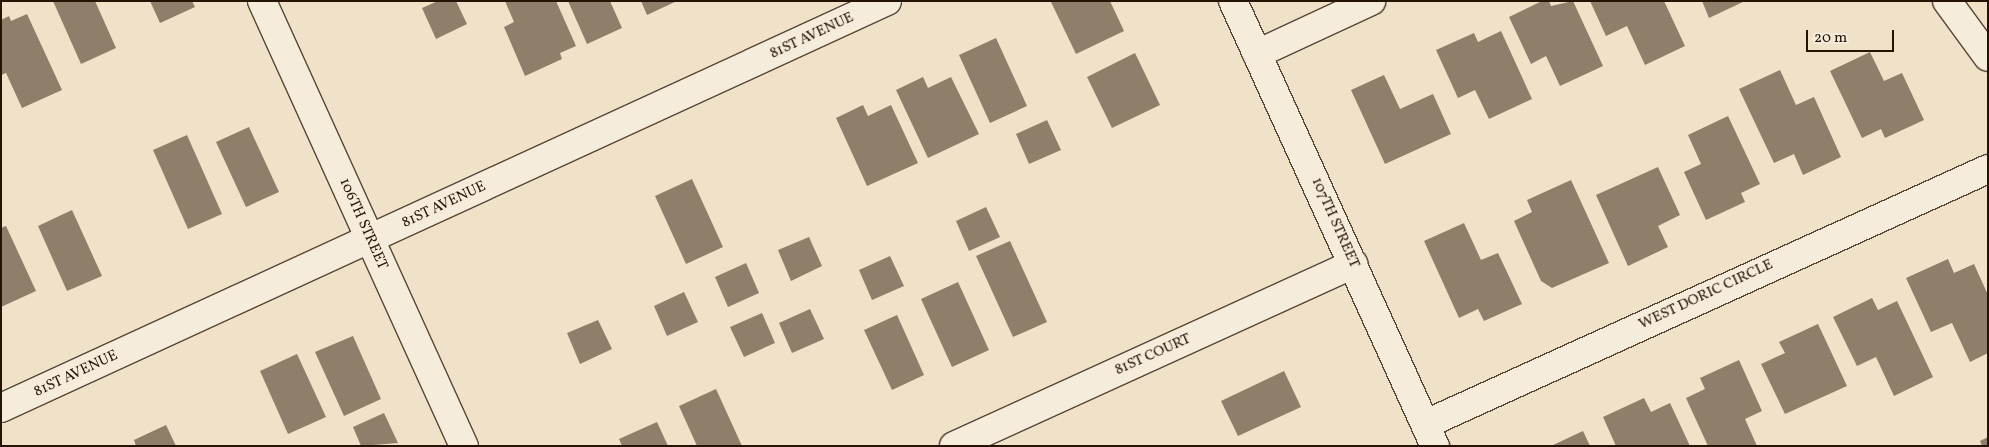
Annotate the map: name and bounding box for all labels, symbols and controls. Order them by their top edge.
street label: 81ST AVENUE [767,9,857,63]
scale bar [1809,20,1896,52]
text: 20 m [1814,28,1847,49]
street label: 107TH STREET [1307,175,1363,271]
street label: 106TH STREET [335,176,391,272]
street label: 81ST AVENUE [399,178,489,232]
street label: WEST DORIC CIRCLE [1636,256,1776,334]
street label: 81ST COURT [1112,330,1194,380]
street label: 81ST AVENUE [31,347,121,401]

